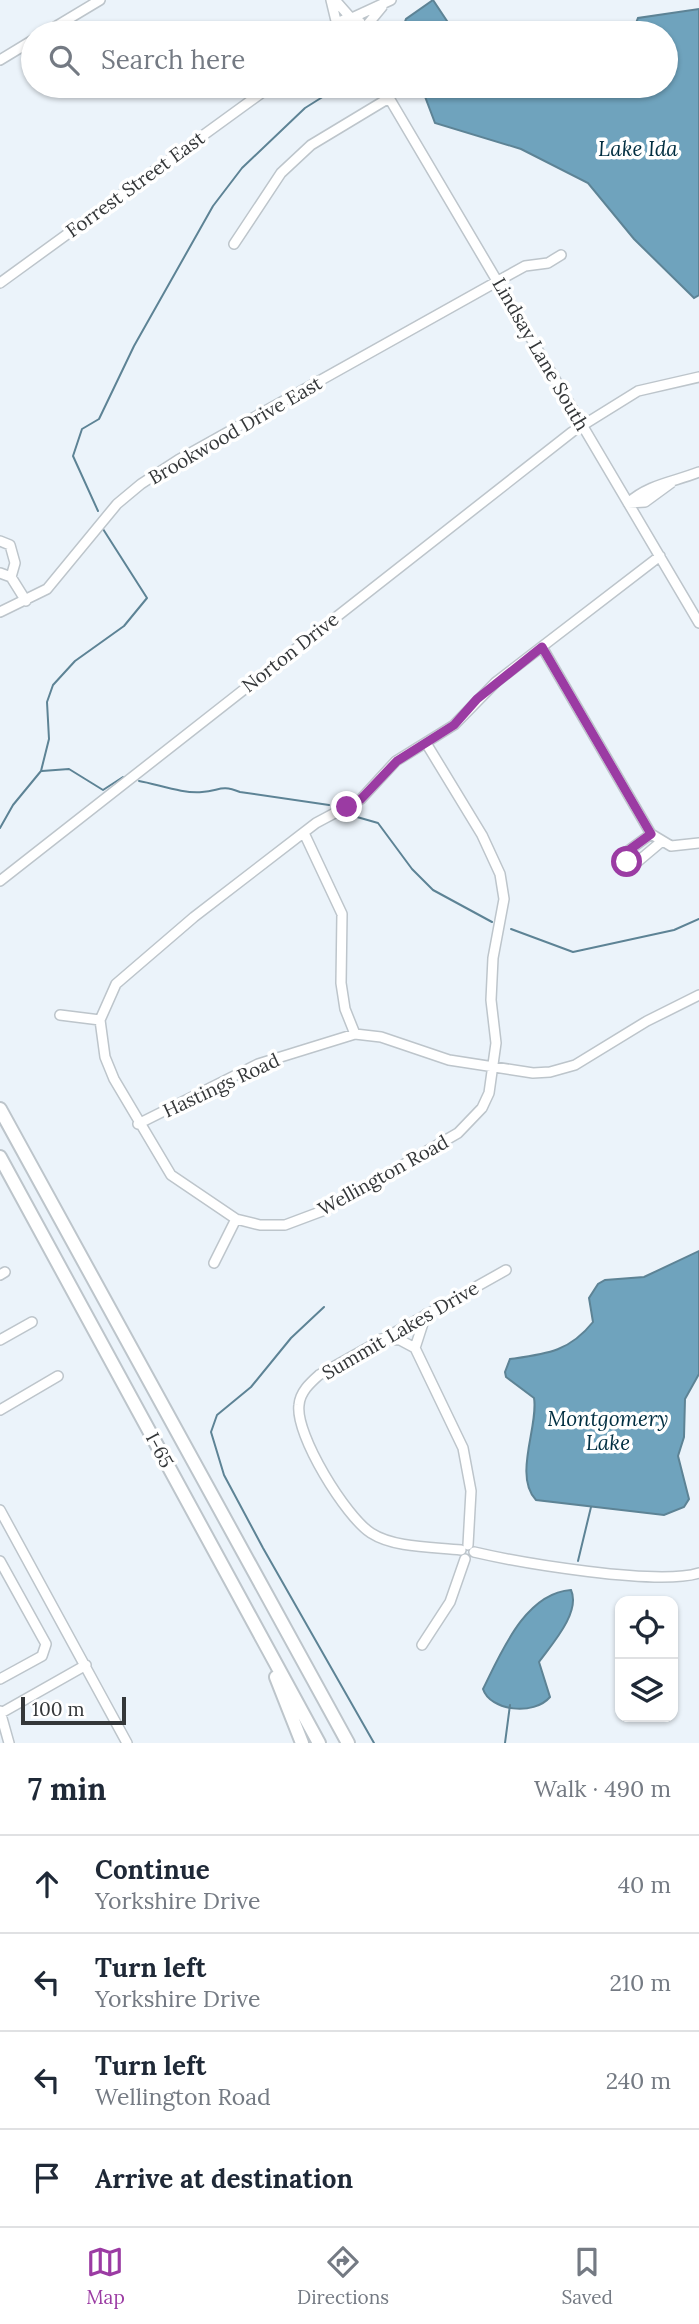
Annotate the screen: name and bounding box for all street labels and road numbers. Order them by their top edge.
street label: Forrest Street East [61,125,210,242]
street label: Lindsay Lane South [487,273,595,435]
street label: Brookwood Drive East [144,370,326,489]
street label: Norton Drive [237,607,343,697]
street label: Hastings Road [159,1048,283,1122]
street label: Wellington Road [314,1129,452,1221]
street label: Summit Lakes Drive [317,1275,483,1385]
street label: I-65 [141,1428,179,1472]

